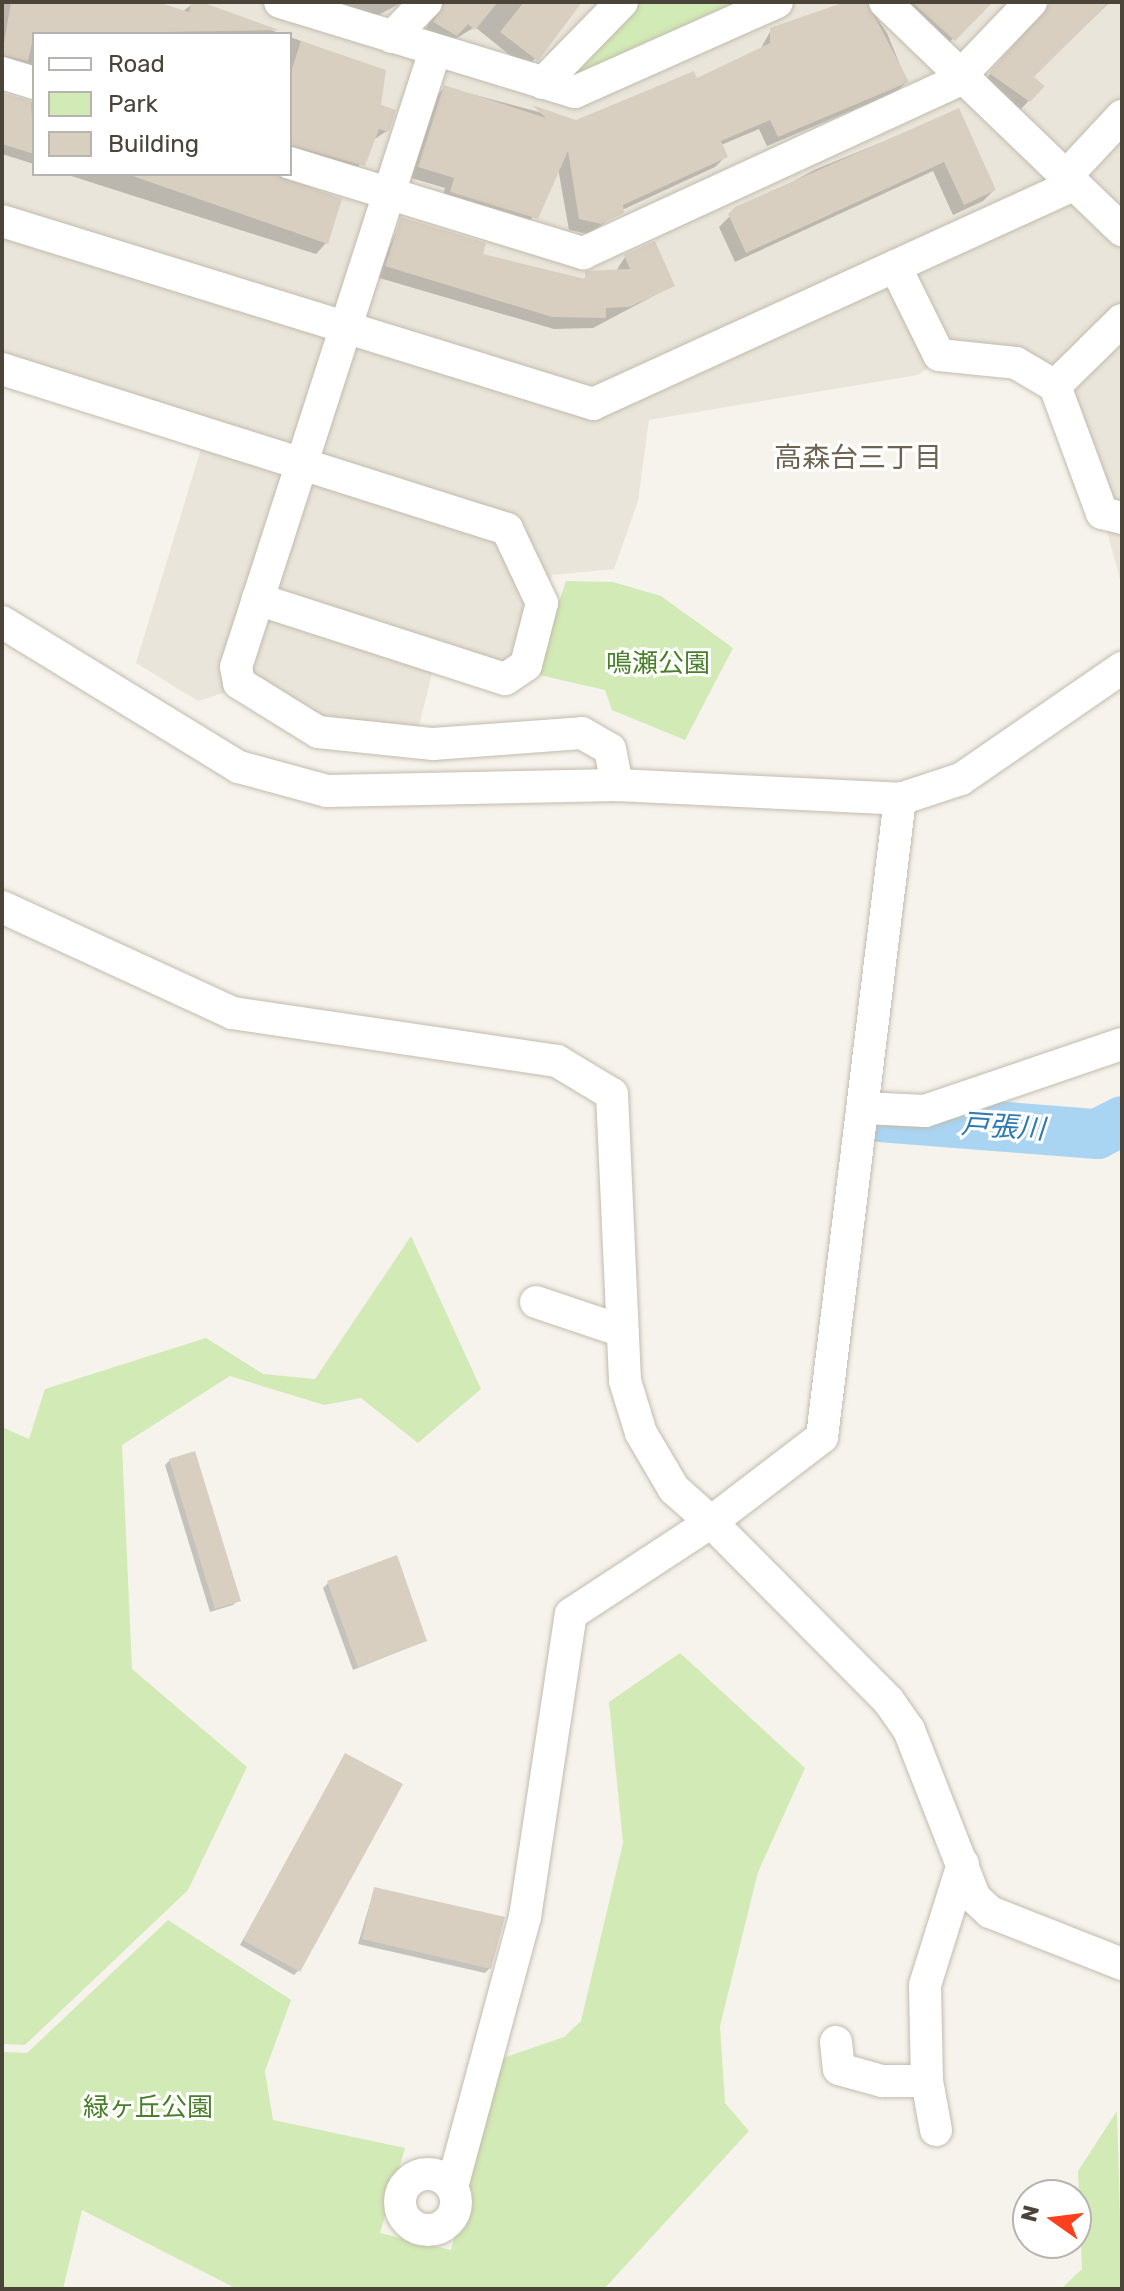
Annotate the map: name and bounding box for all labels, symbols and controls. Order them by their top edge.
legend [32,32,292,176]
text: Road [108,50,165,78]
text: Park [108,90,158,118]
text: Building [108,130,199,158]
district label: 高森台三丁目 [774,441,942,475]
park label: 鳴瀬公園 [606,648,710,680]
water label: 戸張川 [960,1107,1046,1147]
park label: 緑ヶ丘公園 [83,2092,213,2124]
north arrow [1012,2179,1092,2259]
text: N [1015,2203,1045,2225]

